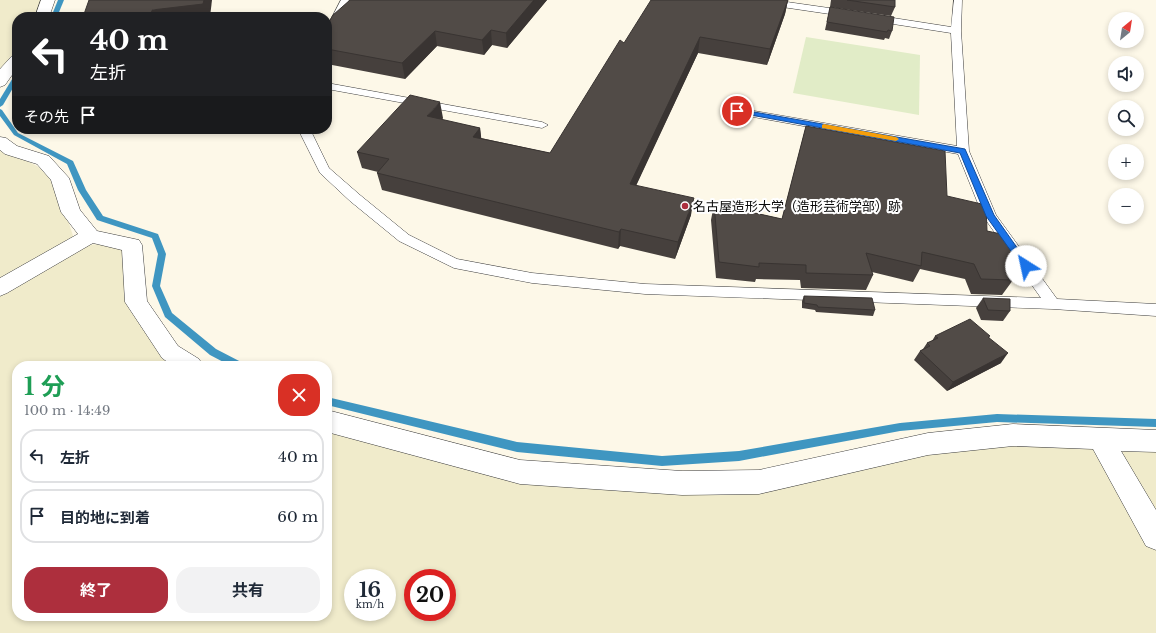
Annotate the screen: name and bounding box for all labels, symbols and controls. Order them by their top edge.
north arrow [1108,12,1144,48]
map controls [1108,12,1144,224]
text: 40 m [90,23,168,58]
icon: left [24,28,76,80]
button: sound [1108,56,1144,92]
text: 左折 [90,62,126,84]
pin [720,94,754,128]
icon: arrive [726,100,748,122]
button: search [1108,100,1144,136]
icon: arrive [77,104,99,126]
text: その先 [24,107,69,126]
button: + [1108,144,1144,180]
button: − [1108,188,1144,224]
place label: 名古屋造形大学（造形芸術学部）跡 [693,198,901,215]
marker: 名古屋造形大学（造形芸術学部）跡 [680,201,690,211]
position arrow [1005,245,1047,287]
text: 1 分 [24,372,65,401]
button: close [278,374,320,416]
text: 100 m · 14:49 [24,402,110,419]
icon: left [26,445,48,467]
text: 40 m [278,447,318,466]
text: 左折 [60,448,90,467]
icon: arrive [26,505,48,527]
text: 60 m [277,507,318,526]
text: 目的地に到着 [60,508,150,527]
button: 終了 [24,567,168,613]
button: 共有 [176,567,320,613]
speed limit sign: 20 [404,569,456,621]
text: 16 [359,578,381,602]
text: km/h [356,598,384,611]

